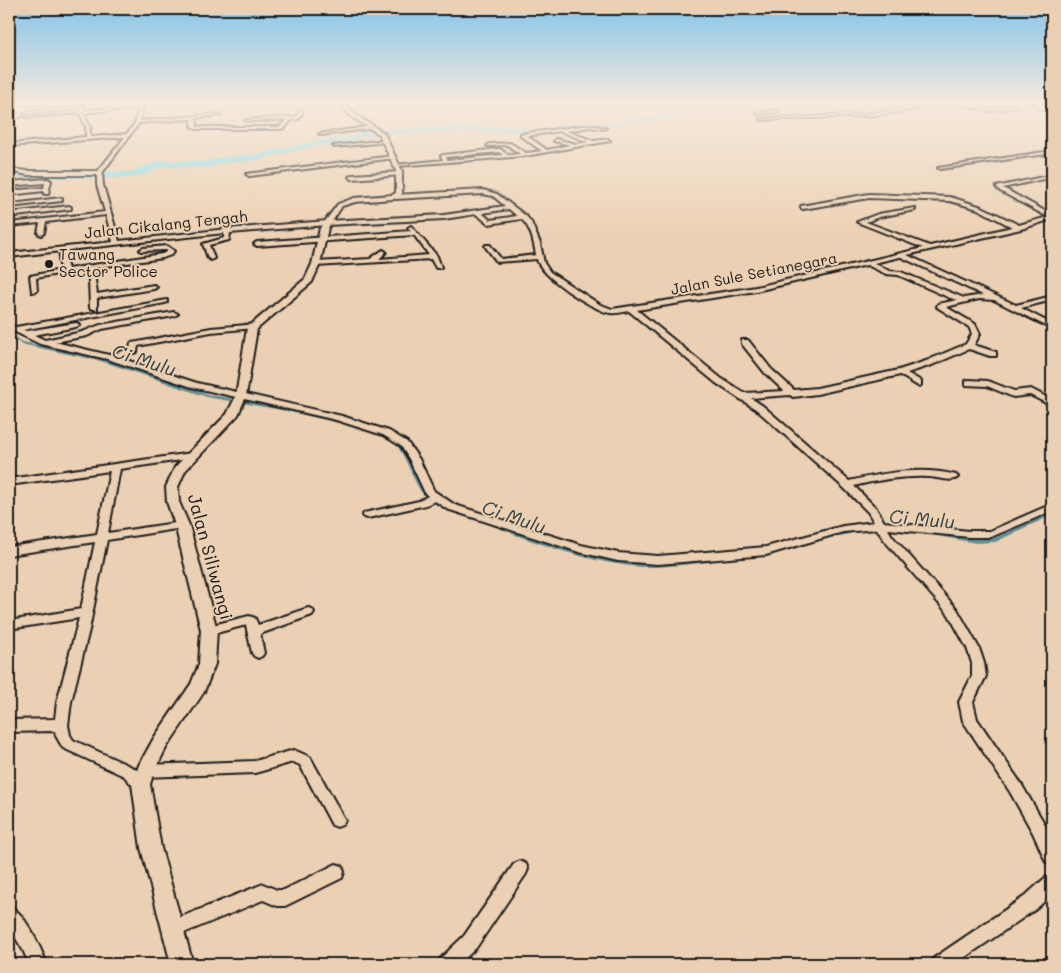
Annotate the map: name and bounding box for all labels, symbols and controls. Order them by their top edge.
street label: Jalan Cikalang Tengah [83,205,248,243]
place label: Tawang Sector Police [59,244,158,281]
street label: Jalan Sule Setianegara [669,247,839,299]
marker: Tawang Sector Police [43,258,55,270]
water label: Ci Mulu [109,337,179,382]
street label: Jalan Siliwangi [183,491,239,622]
water label: Ci Mulu [479,494,550,539]
water label: Ci Mulu [888,503,956,534]

